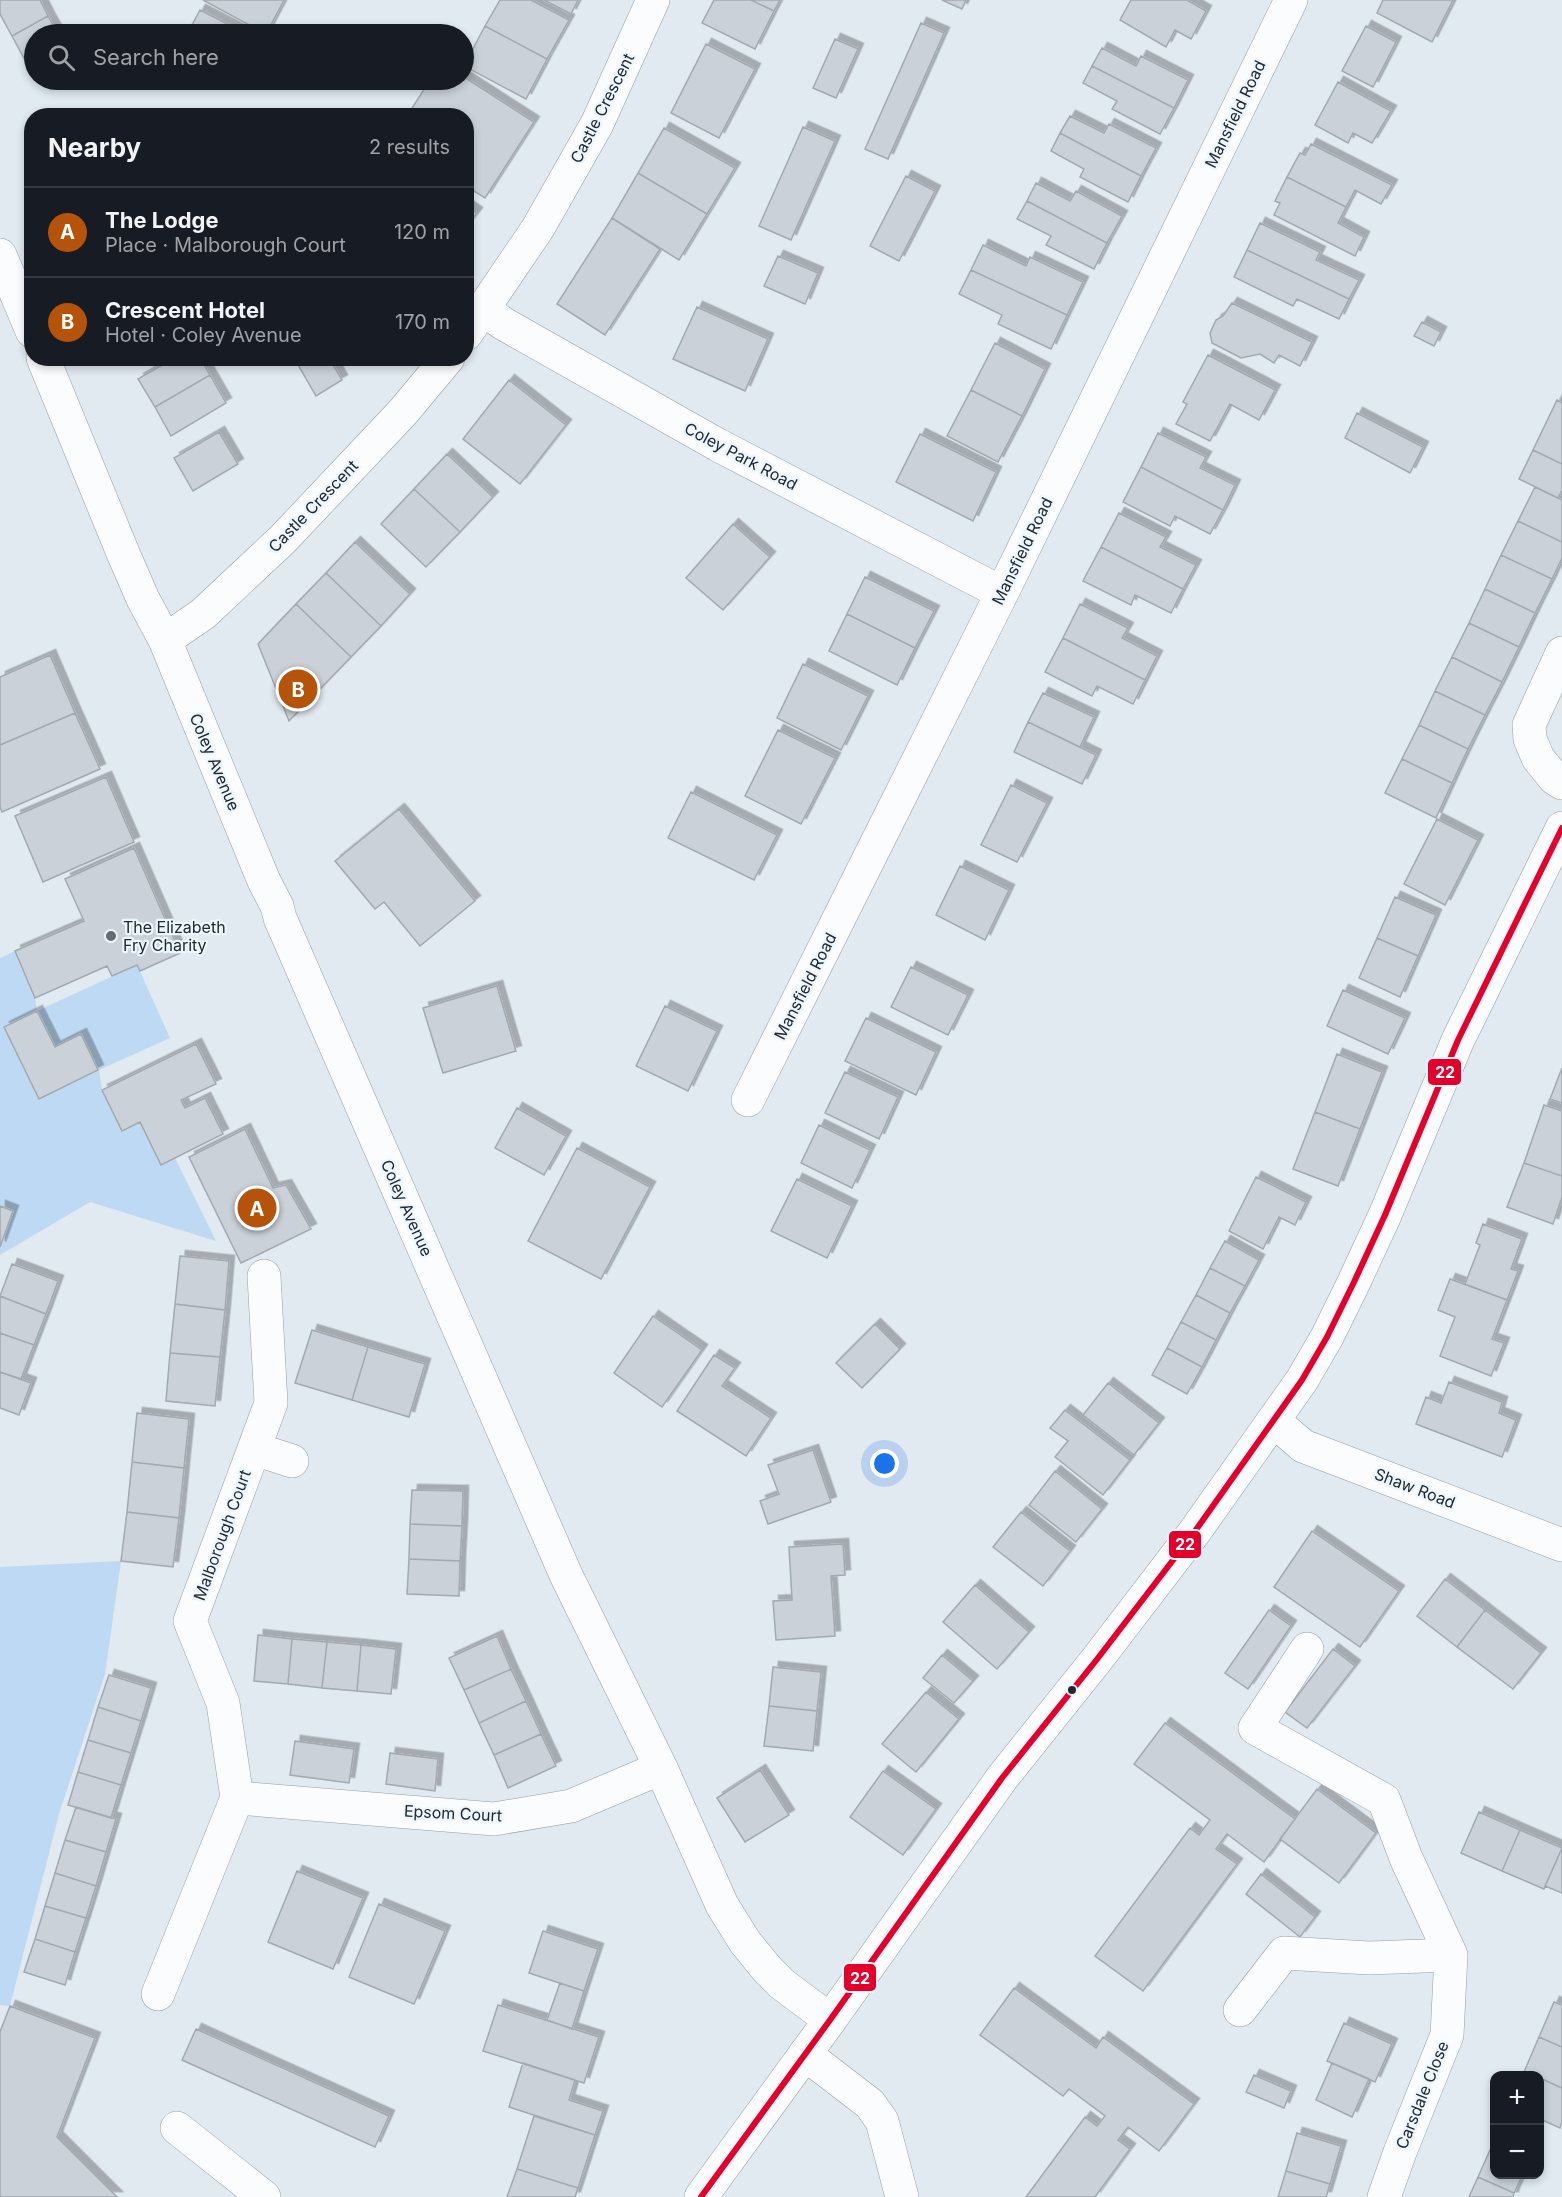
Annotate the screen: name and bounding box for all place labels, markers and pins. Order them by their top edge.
pin: B [278,666,318,712]
place label: The Elizabeth Fry Charity [123,917,226,955]
marker: The Elizabeth Fry Charity [104,929,118,943]
pin: A [238,1186,276,1230]
unlabelled marker [1066,1684,1078,1696]

